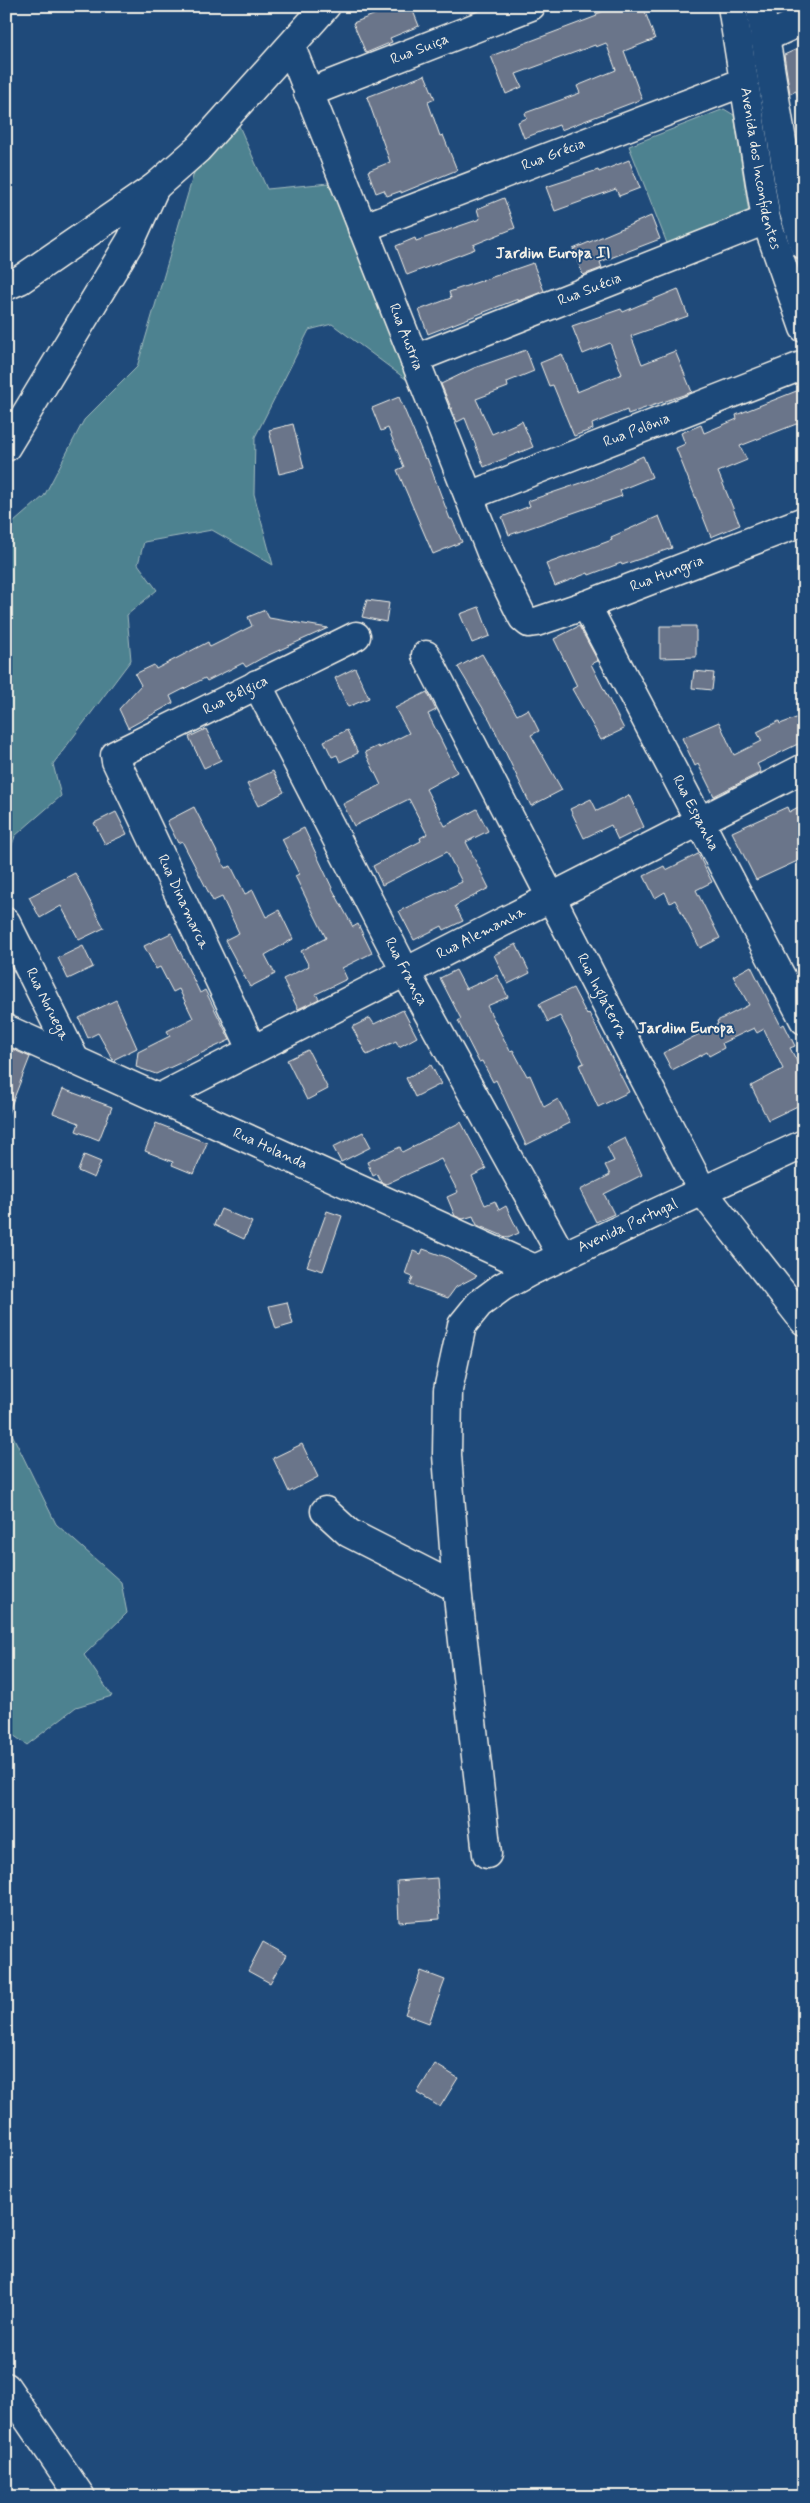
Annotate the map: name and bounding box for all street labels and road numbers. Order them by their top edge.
street label: Rua Suiça [388,29,452,70]
street label: Avenida dos Inconfidentes [735,86,786,253]
street label: Rua Grécia [519,134,588,176]
street label: Rua Suécia [555,268,625,311]
street label: Rua Austria [384,301,428,374]
street label: Rua Polônia [600,408,673,453]
street label: Rua Hungria [627,551,707,597]
street label: Rua Bélgica [199,671,272,720]
street label: Rua Espanha [667,772,723,854]
street label: Rua Dinamarca [152,851,214,954]
street label: Rua Alemanha [433,902,530,964]
street label: Rua França [379,934,433,1010]
street label: Rua Inglaterra [572,950,633,1043]
street label: Rua Noruega [21,965,74,1045]
street label: Rua Holanda [230,1123,311,1174]
street label: Avenida Portugal [574,1194,681,1258]

